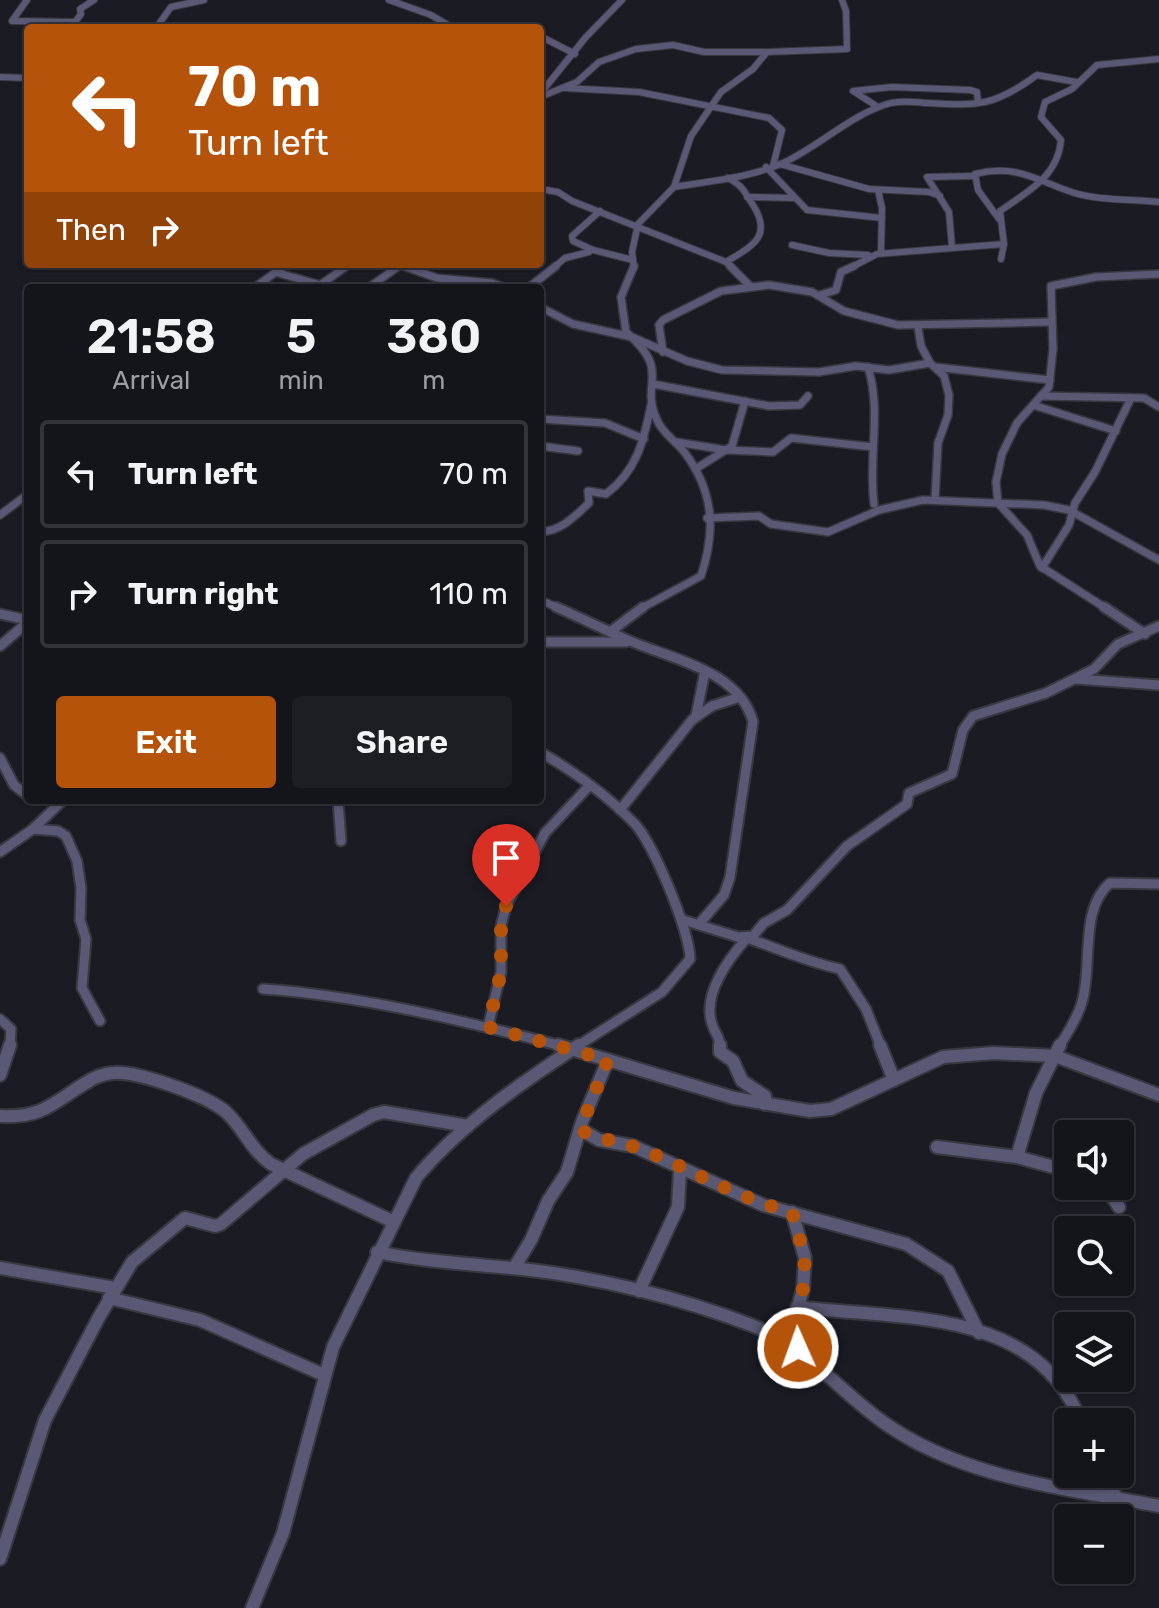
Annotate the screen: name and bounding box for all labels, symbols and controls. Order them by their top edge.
text: 70 m [188,54,321,120]
icon: left [56,56,160,160]
text: Turn left [188,121,329,164]
icon: right [142,208,186,252]
text: Then [56,212,126,248]
text: 21:58 [87,308,216,365]
text: 5 [286,308,316,365]
text: 380 [386,308,481,365]
text: Arrival [112,365,190,396]
text: min [279,365,324,396]
text: m [422,365,445,396]
icon: left [60,452,104,496]
text: Turn left [128,456,258,492]
text: 70 m [440,456,508,492]
icon: right [60,572,104,616]
text: Turn right [128,576,279,612]
text: 110 m [429,576,508,612]
button: Exit [56,696,276,788]
button: Share [292,696,512,788]
pin [472,824,540,906]
icon: arrive [484,836,528,880]
map controls [1054,1120,1134,1584]
button: sound [1054,1120,1134,1200]
button: search [1054,1216,1134,1296]
position arrow [756,1306,840,1390]
button: layers [1054,1312,1134,1392]
button: + [1054,1408,1134,1488]
button: − [1054,1504,1134,1584]

